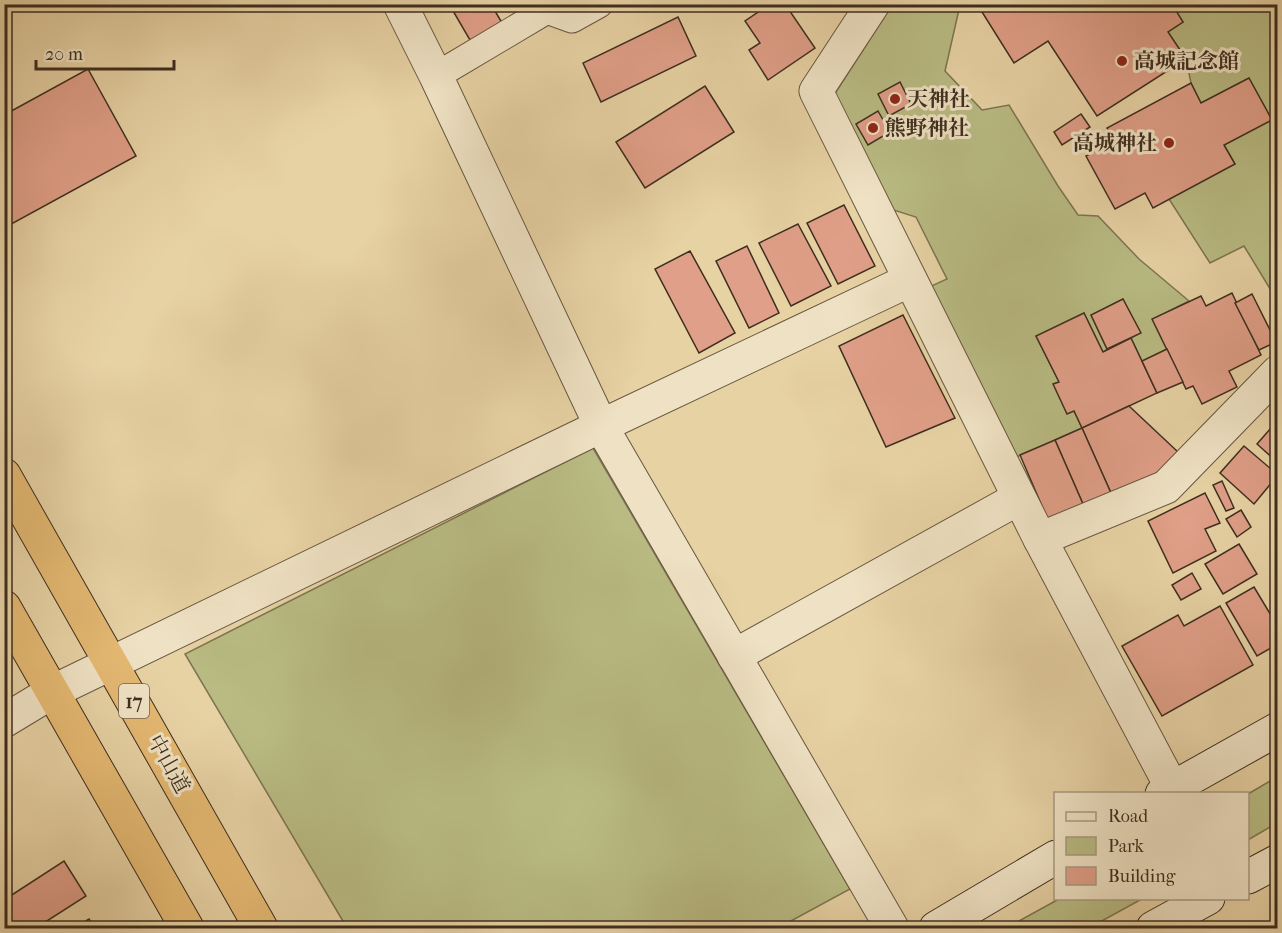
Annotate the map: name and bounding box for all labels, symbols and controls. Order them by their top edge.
scale bar [36,33,174,71]
text: 20 m [45,44,83,65]
place label: 高城記念館 [1134,49,1239,73]
marker: 高城記念館 [1115,54,1129,68]
place label: 天神社 [907,87,970,111]
marker: 天神社 [888,92,902,106]
place label: 熊野神社 [885,116,969,140]
marker: 熊野神社 [866,121,880,135]
place label: 高城神社 [1073,131,1157,155]
marker: 高城神社 [1162,136,1176,150]
road number: 17 [119,684,149,718]
street label: 中山道 [143,731,195,797]
legend [1054,792,1249,900]
text: Road [1108,806,1148,827]
text: Park [1108,836,1145,857]
text: Building [1108,866,1176,887]

